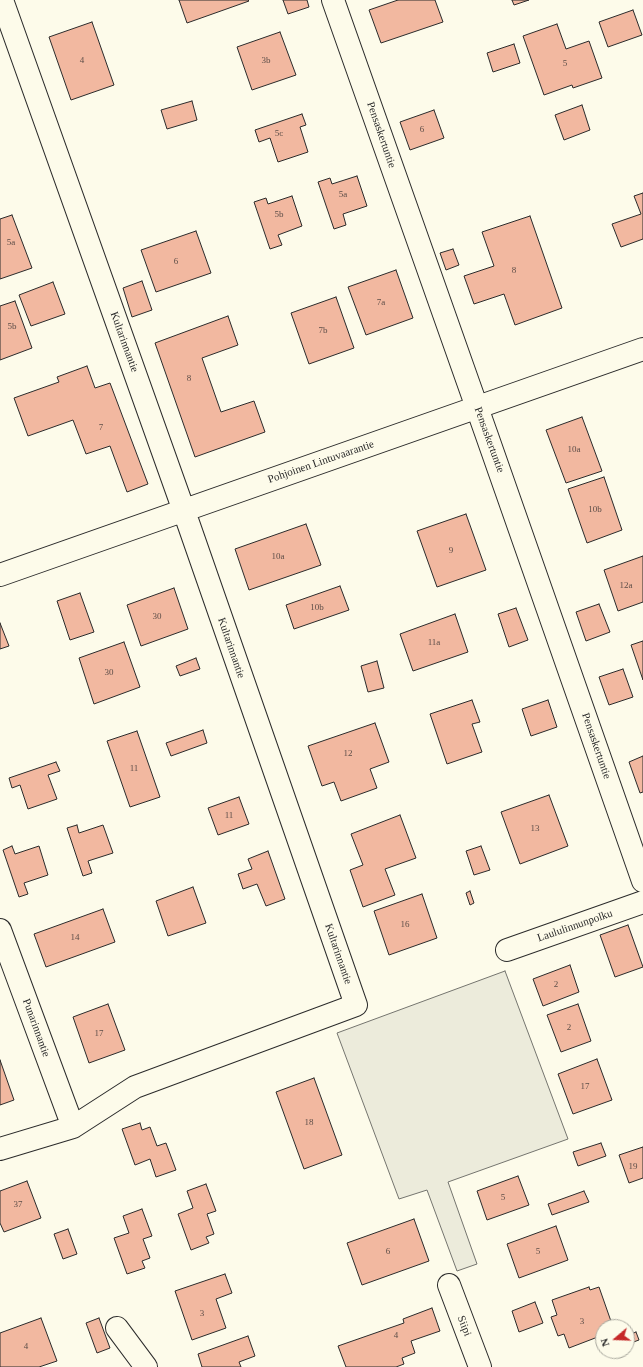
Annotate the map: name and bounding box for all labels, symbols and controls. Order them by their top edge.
house number: 4 [80,56,84,66]
house number: 3b [262,56,270,66]
house number: 5 [563,59,567,69]
street label: Pensaskertuntie [364,100,398,170]
house number: 6 [420,125,424,135]
house number: 5c [275,129,283,139]
house number: 5a [339,190,347,200]
house number: 5b [274,210,284,220]
house number: 5a [7,238,15,248]
house number: 6 [174,257,178,267]
house number: 8 [512,266,516,276]
house number: 7a [377,298,385,308]
street label: Kultarinnantie [107,310,141,374]
house number: 5b [8,322,16,332]
house number: 7b [318,326,328,336]
house number: 8 [187,374,191,384]
street label: Pensaskertuntie [471,405,507,475]
house number: 7 [99,423,103,433]
street label: Pohjoinen Lintuvaarantie [266,438,376,486]
house number: 10a [568,445,580,455]
house number: 10b [588,505,602,515]
house number: 9 [449,546,453,556]
house number: 10a [272,552,284,562]
house number: 12a [620,581,632,591]
house number: 10b [310,603,324,613]
house number: 30 [152,612,162,622]
street label: Kultarinnantie [214,616,248,680]
house number: 11a [428,638,440,648]
house number: 30 [104,668,114,678]
street label: Pensaskertuntie [579,711,613,781]
house number: 12 [344,749,352,759]
house number: 11 [130,764,138,774]
house number: 11 [225,811,233,821]
house number: 13 [530,824,540,834]
street label: Laululinnunpolku [536,907,614,945]
house number: 16 [400,920,410,930]
street label: Kultarinnantie [321,922,355,986]
house number: 14 [70,933,80,943]
house number: 2 [554,980,558,990]
street label: Punarinnantie [19,997,53,1059]
house number: 2 [567,1023,571,1033]
house number: 17 [94,1029,104,1039]
house number: 17 [580,1082,590,1092]
house number: 18 [304,1118,314,1128]
house number: 19 [628,1162,638,1172]
house number: 5 [501,1193,505,1203]
house number: 37 [14,1200,22,1210]
house number: 6 [386,1247,390,1257]
house number: 5 [536,1247,540,1257]
house number: 3 [200,1309,204,1319]
street label: Siipi [454,1314,474,1338]
house number: 3 [580,1317,584,1327]
north arrow [595,1319,635,1359]
house number: 4 [394,1331,398,1341]
text: N [598,1337,612,1348]
house number: 4 [24,1342,28,1352]

